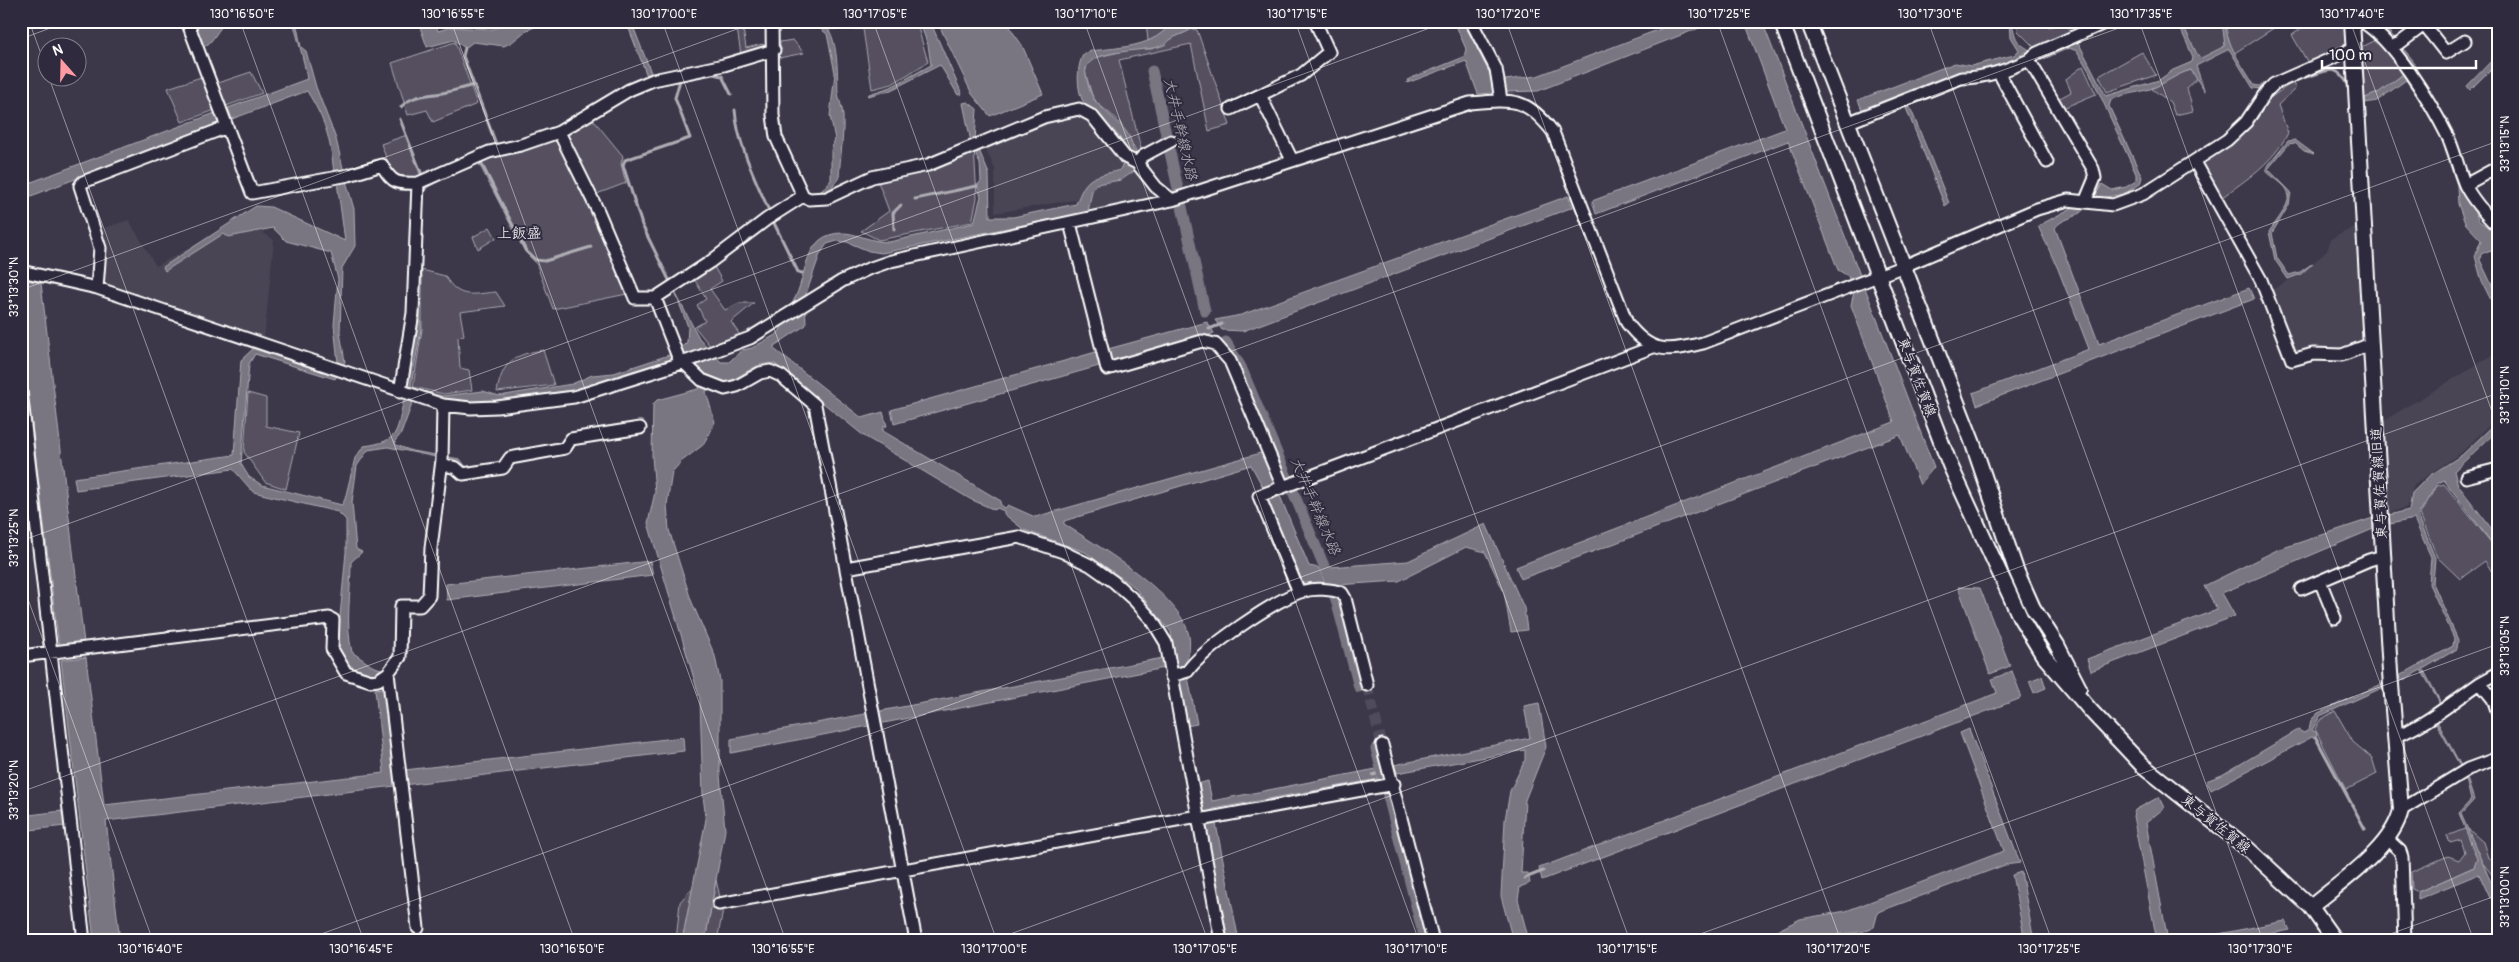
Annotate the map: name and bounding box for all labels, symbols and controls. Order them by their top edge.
text: 130°16'50"E [210,7,274,22]
text: 130°16'55"E [421,7,485,22]
text: 130°17'00"E [631,7,697,22]
text: 130°17'05"E [843,7,907,22]
text: 130°17'10"E [1055,7,1117,22]
text: 130°17'15"E [1267,7,1327,22]
text: 130°17'20"E [1476,7,1540,22]
text: 130°17'25"E [1688,7,1750,22]
text: 130°17'30"E [1898,7,1962,22]
text: 130°17'35"E [2110,7,2172,22]
text: 130°17'40"E [2320,7,2384,22]
north arrow [38,38,88,88]
scale bar [2322,38,2475,70]
text: N [50,41,65,60]
text: 100 m [2329,46,2372,65]
water label: 大井手幹線水路 [1159,76,1201,183]
text: 33°13'15"N [2498,116,2513,172]
district label: 上飯盛 [496,224,542,243]
text: 33°13'30"N [7,257,22,317]
street label: 東与賀佐賀線 [1894,335,1940,419]
text: 33°13'10"N [2498,366,2513,424]
street label: 東与賀佐賀線旧道 [2368,427,2390,539]
water label: 大井手幹線水路 [1286,454,1345,559]
text: 33°13'25"N [7,509,22,567]
text: 33°13'05"N [2498,616,2513,676]
text: 33°13'20"N [7,760,22,820]
street label: 東与賀佐賀線 [2178,791,2254,857]
text: 33°13'00"N [2498,866,2513,928]
text: 130°16'40"E [117,942,183,957]
text: 130°16'45"E [329,942,393,957]
text: 130°16'50"E [540,942,604,957]
text: 130°16'55"E [751,942,815,957]
text: 130°17'00"E [961,942,1027,957]
text: 130°17'05"E [1173,942,1237,957]
text: 130°17'10"E [1385,942,1447,957]
text: 130°17'15"E [1597,942,1657,957]
text: 130°17'20"E [1806,942,1870,957]
text: 130°17'25"E [2018,942,2080,957]
text: 130°17'30"E [2228,942,2292,957]

